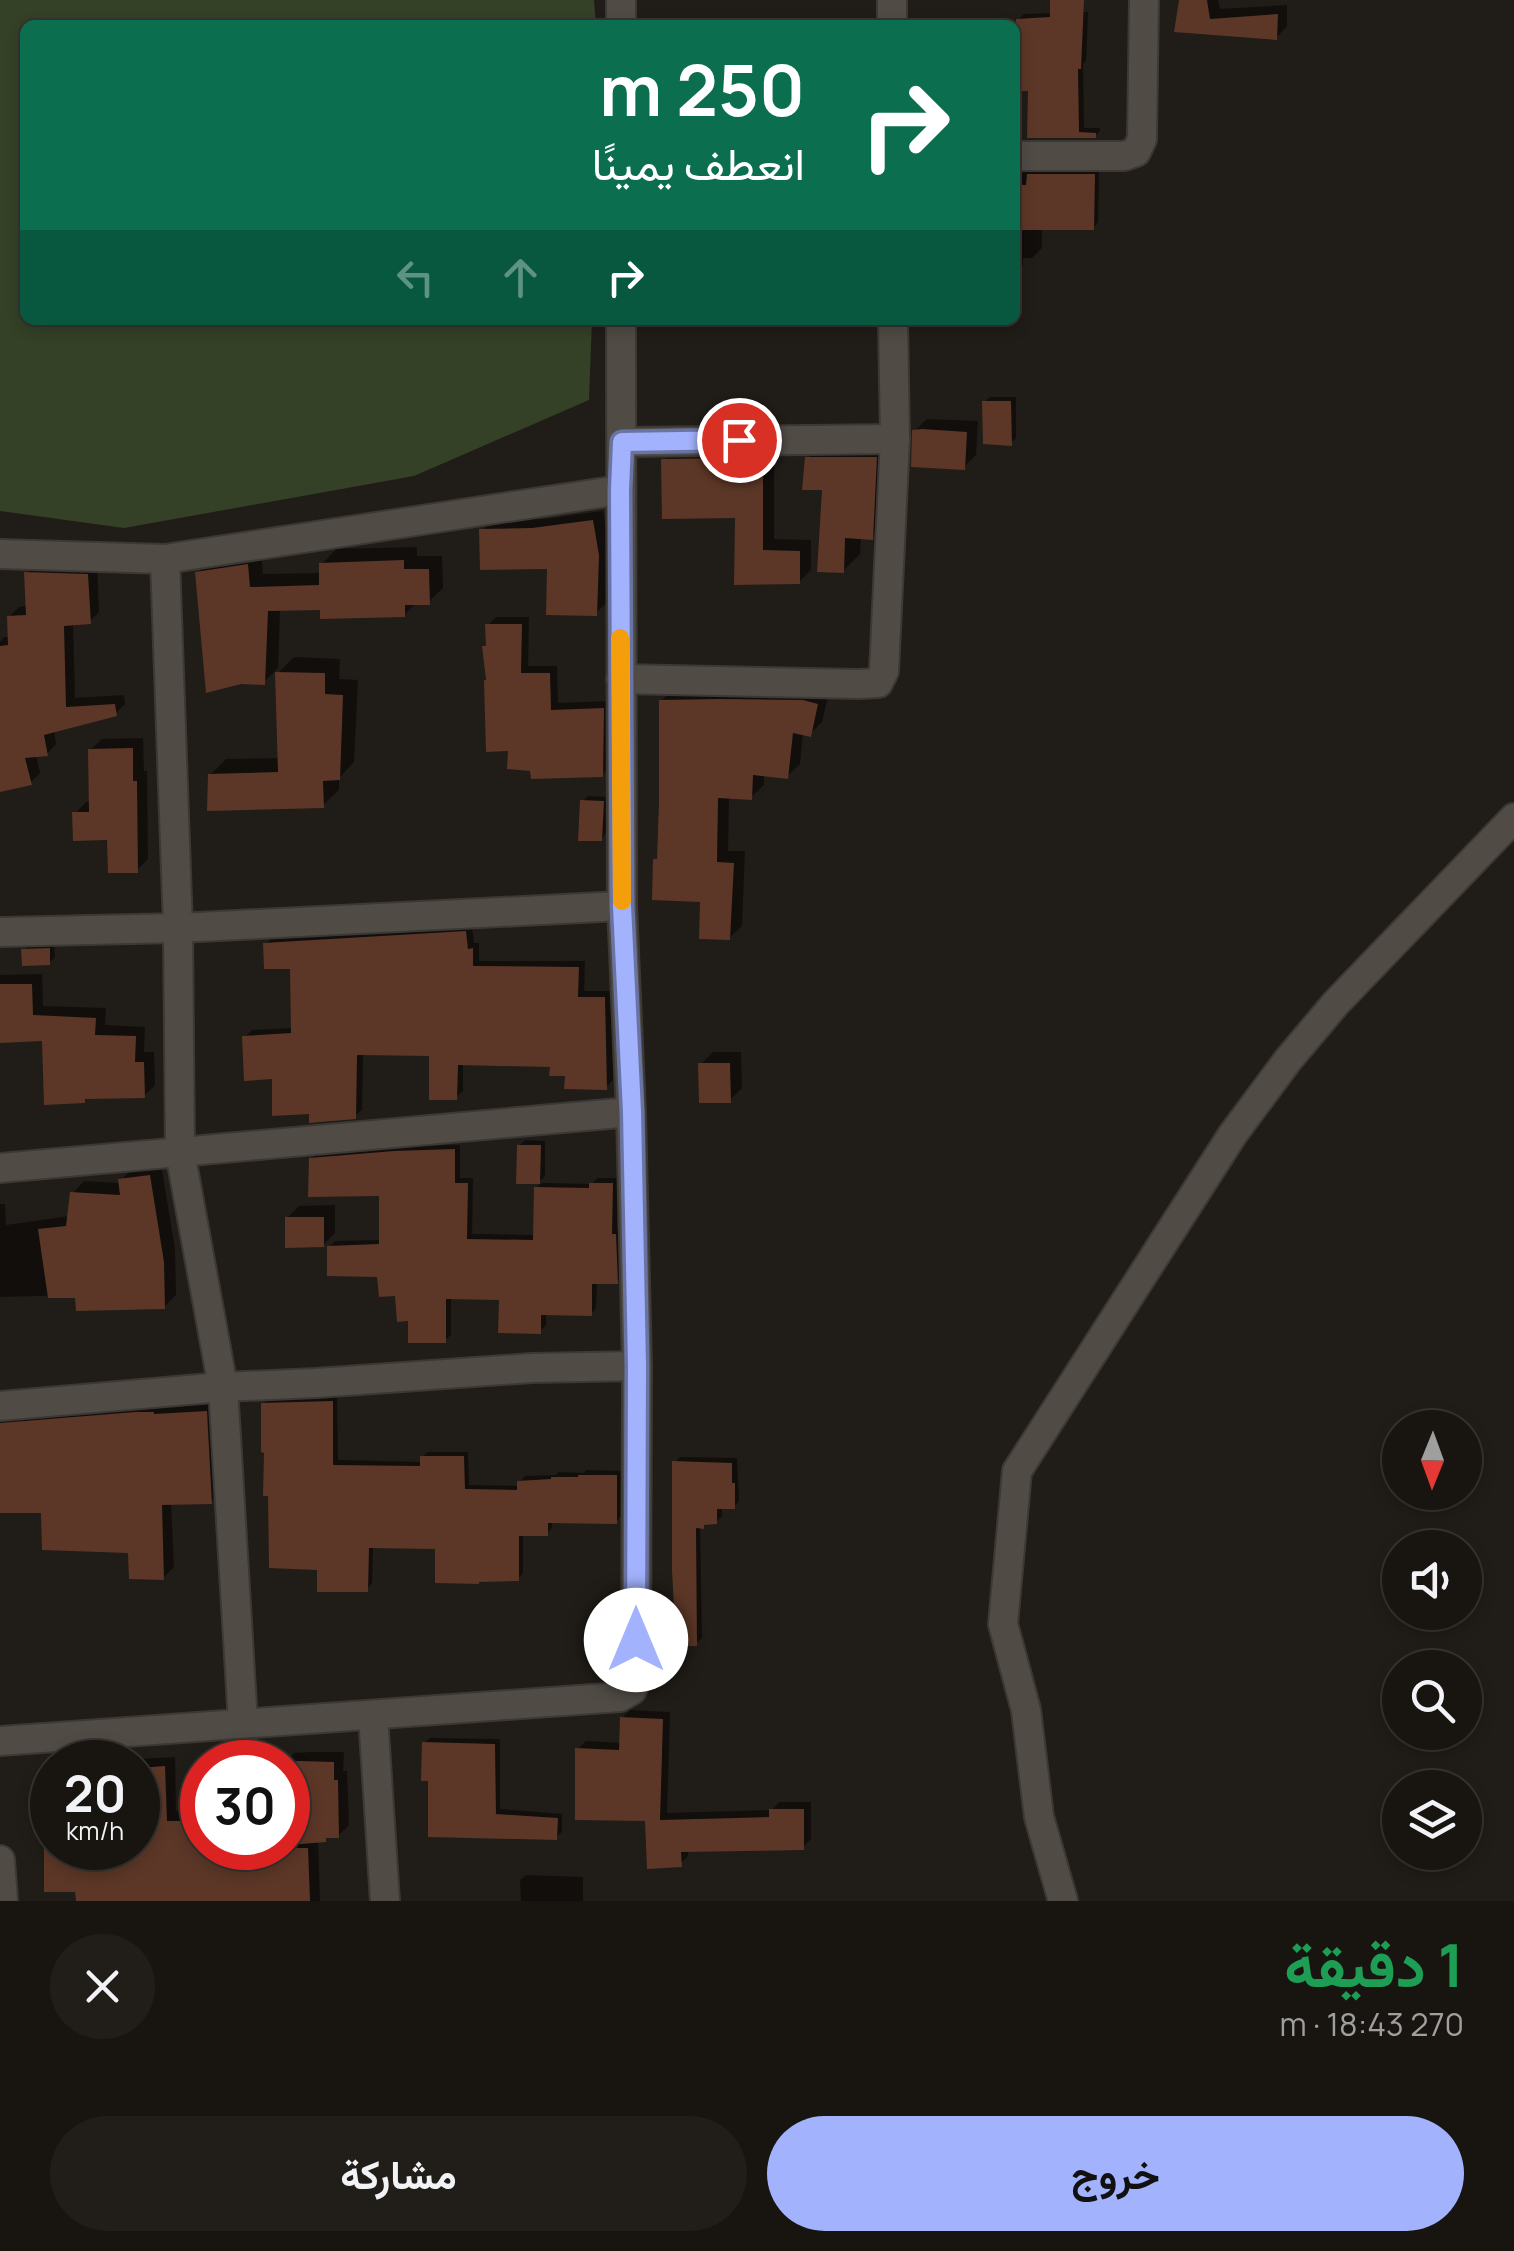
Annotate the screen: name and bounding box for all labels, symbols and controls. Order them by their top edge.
text: 250 m [599,41,805,137]
icon: right [840,60,970,190]
text: انعطف يمينًا [592,132,805,194]
icon: left [388,250,443,305]
icon: ahead [493,250,548,305]
icon: right [598,250,653,305]
pin [697,398,782,483]
icon: arrive [712,413,767,468]
north arrow [1382,1410,1482,1510]
map controls [1382,1410,1482,1870]
button: sound [1382,1530,1482,1630]
position arrow [584,1588,688,1692]
button: search [1382,1650,1482,1750]
speed limit sign: 30 [180,1740,310,1870]
text: 20 [64,1759,126,1827]
button: layers [1382,1770,1482,1870]
text: km/h [66,1813,124,1848]
text: 1 دقيقة [1284,1923,1464,2005]
button: close [50,1934,155,2039]
text: 270 m · 18:43 [1279,2002,1464,2046]
button: مشاركة [50,2116,747,2231]
button: خروج [767,2116,1464,2231]

